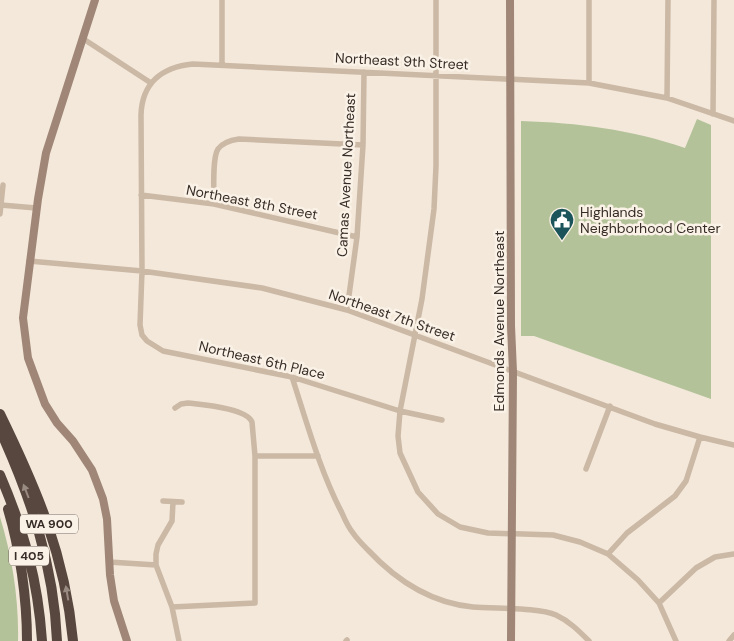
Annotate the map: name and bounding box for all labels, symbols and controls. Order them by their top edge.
street label: Northeast 9th Street [335,49,469,73]
street label: Camas Avenue Northeast [333,93,359,257]
street label: Northeast 8th Street [185,180,319,224]
place label: Highlands Neighborhood Center [580,203,721,237]
public building icon: Highlands Neighborhood Center [549,207,575,241]
street label: Edmonds Avenue Northeast [490,231,508,411]
street label: Northeast 7th Street [326,285,458,345]
street label: Northeast 6th Place [197,337,327,383]
one-way arrow [22,483,30,498]
road number: WA 900 [20,514,78,534]
road number: I 405 [9,546,49,566]
one-way arrow [62,584,70,600]

